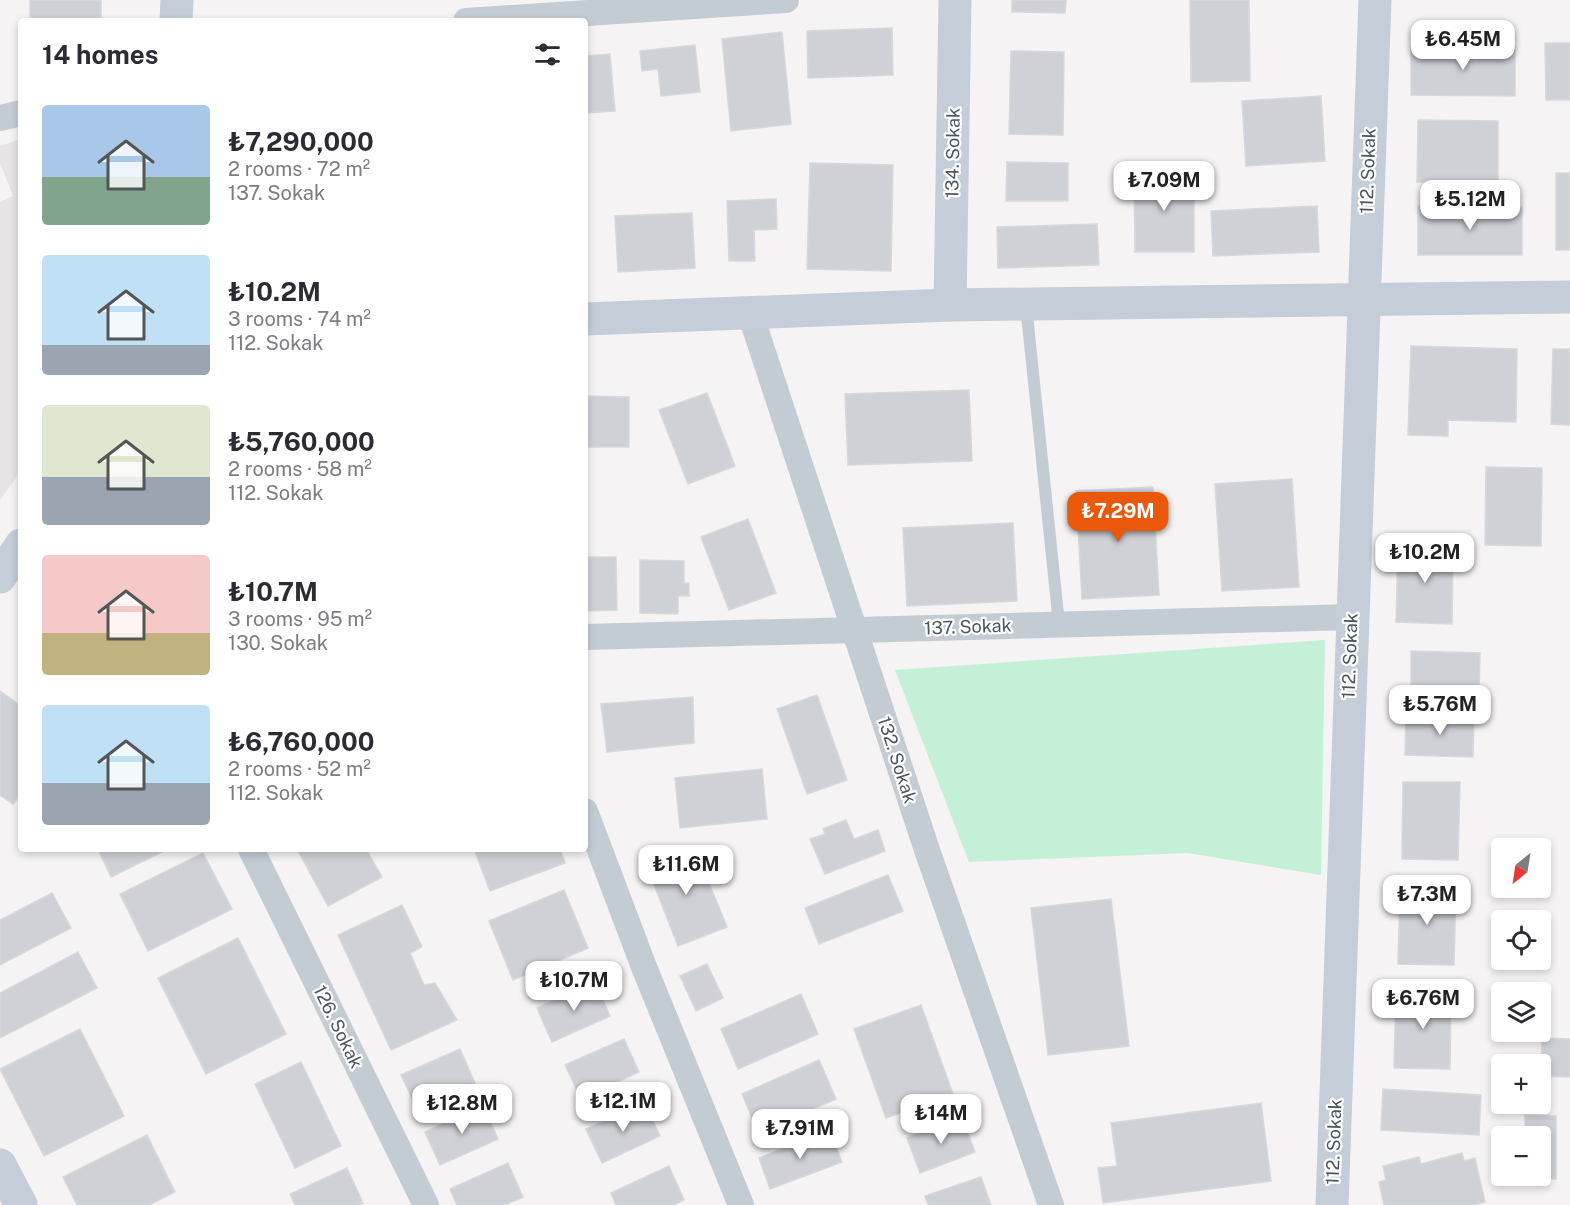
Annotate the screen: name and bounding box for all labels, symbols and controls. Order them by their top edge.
pin: ₺6.45M [1414,20,1512,71]
text: ₺6.45M [1425,27,1501,51]
icon: filters [531,38,564,71]
text: 14 homes [42,39,158,70]
street label: 134. Sokak [941,108,964,198]
text: ₺7,290,000 [228,126,374,157]
street label: 112. Sokak [1356,128,1379,214]
icon: home [90,129,162,201]
text: 2 rooms · 72 m² [228,157,370,181]
pin: ₺7.09M [1115,161,1213,212]
text: ₺7.09M [1127,168,1201,192]
pin: ₺5.12M [1421,180,1519,231]
text: 137. Sokak [228,181,325,205]
text: ₺5.12M [1434,187,1506,211]
text: ₺10.2M [228,276,321,307]
icon: home [90,279,162,351]
text: 3 rooms · 74 m² [228,307,371,331]
text: 112. Sokak [228,331,323,355]
text: ₺5,760,000 [228,426,375,457]
icon: home [90,429,162,501]
text: 2 rooms · 58 m² [228,457,372,481]
text: 112. Sokak [228,481,323,505]
pin: ₺7.29M [1069,492,1167,543]
text: ₺7.29M [1081,499,1155,523]
pin: ₺10.2M [1376,533,1474,584]
text: ₺10.2M [1389,540,1461,564]
text: ₺10.7M [228,576,318,607]
icon: home [90,579,162,651]
text: 3 rooms · 95 m² [228,607,372,631]
street label: 112. Sokak [1338,613,1361,699]
street label: 137. Sokak [924,614,1012,639]
text: 130. Sokak [228,631,328,655]
pin: ₺5.76M [1391,685,1489,736]
text: ₺5.76M [1403,692,1477,716]
street label: 132. Sokak [874,714,921,806]
text: ₺6,760,000 [228,726,374,757]
icon: home [90,729,162,801]
text: 2 rooms · 52 m² [228,757,371,781]
text: 112. Sokak [228,781,323,805]
north arrow [1491,838,1551,898]
map controls [1491,838,1551,1186]
pin: ₺11.6M [637,845,735,896]
text: ₺11.6M [652,852,720,876]
pin: ₺7.3M [1385,875,1469,926]
text: ₺7.3M [1397,882,1457,906]
button: locate [1491,910,1551,970]
pin: ₺10.7M [525,961,623,1012]
text: ₺10.7M [539,968,609,992]
pin: ₺6.76M [1374,979,1472,1030]
street label: 126. Sokak [309,982,368,1072]
button: layers [1491,982,1551,1042]
text: ₺6.76M [1386,986,1460,1010]
button: + [1491,1054,1551,1114]
pin: ₺12.1M [574,1082,672,1133]
pin: ₺12.8M [413,1084,511,1135]
text: ₺12.1M [590,1089,656,1113]
text: ₺12.8M [426,1091,498,1115]
pin: ₺14M [905,1094,977,1145]
street label: 112. Sokak [1322,1099,1345,1185]
text: ₺14M [914,1101,968,1125]
pin: ₺7.91M [751,1109,849,1160]
text: ₺7.91M [766,1116,834,1140]
button: − [1491,1126,1551,1186]

